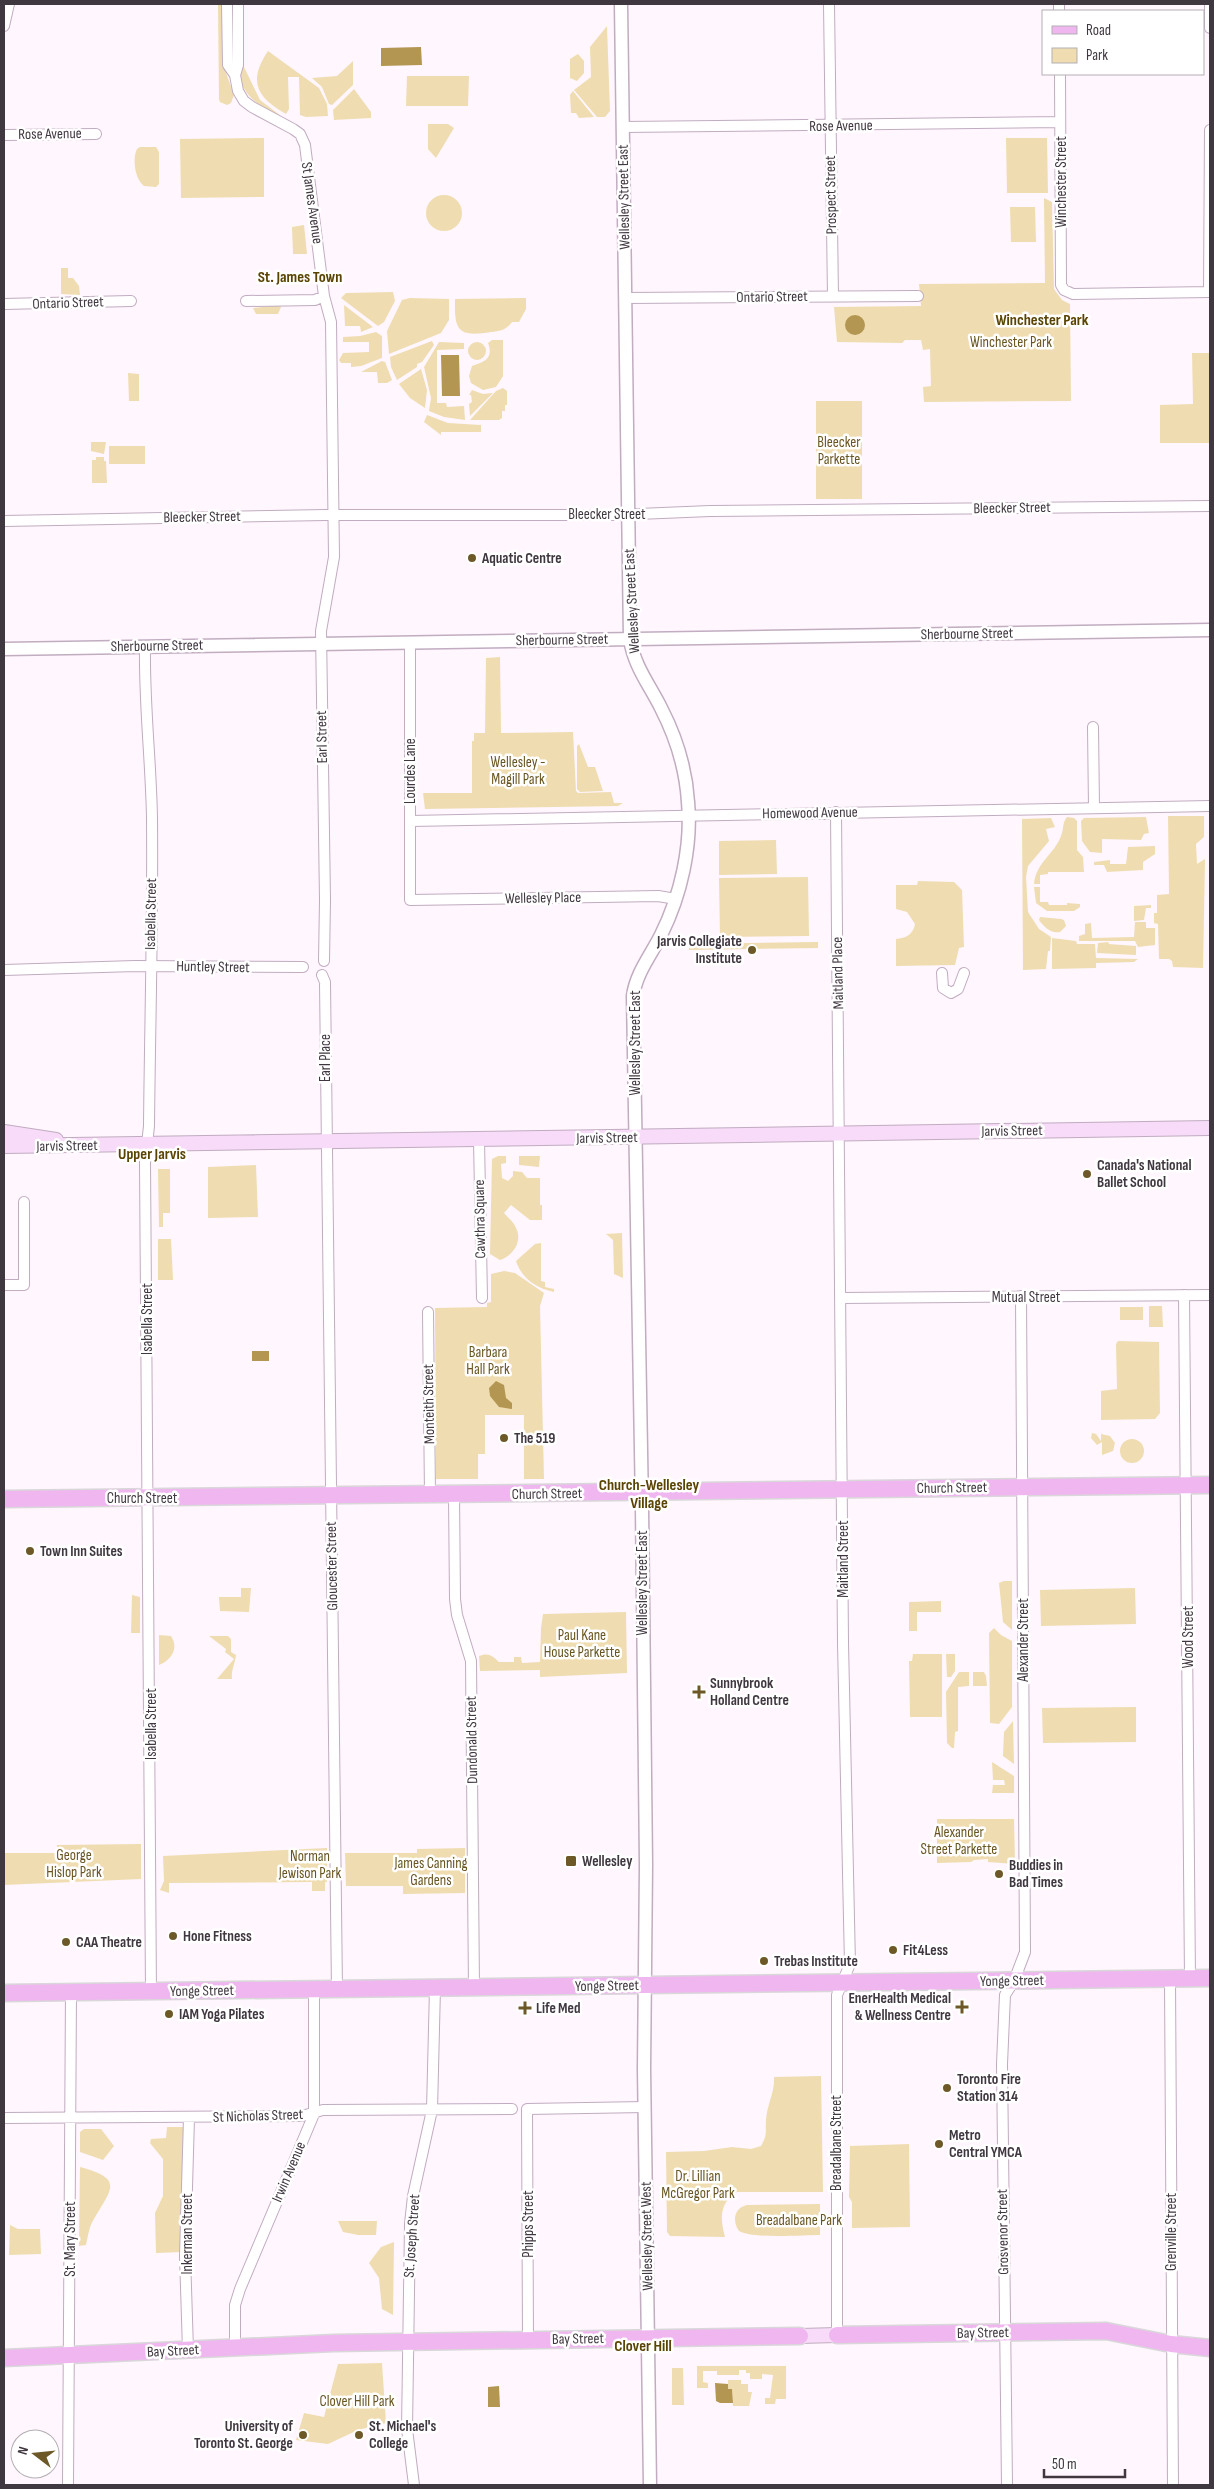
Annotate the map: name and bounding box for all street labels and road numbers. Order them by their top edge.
street label: Rose Avenue [809,116,873,136]
street label: Rose Avenue [18,124,82,144]
street label: Winchester Street [1052,136,1071,228]
street label: Wellesley Street East [614,144,634,250]
street label: Prospect Street [821,155,841,235]
street label: St James Avenue [297,161,327,245]
street label: Ontario Street [736,287,808,307]
street label: Ontario Street [32,292,105,314]
street label: Bleecker Street [973,498,1051,518]
street label: Bleecker Street [568,505,646,524]
street label: Bleecker Street [163,507,241,527]
street label: Wellesley Street East [620,548,644,654]
street label: Sherbourne Street [920,624,1014,644]
street label: Sherbourne Street [515,630,609,650]
street label: Sherbourne Street [110,636,204,656]
street label: Earl Street [312,710,332,764]
street label: Lourdes Lane [401,738,420,804]
street label: Homewood Avenue [762,803,858,823]
street label: Isabella Street [141,878,161,950]
street label: Wellesley Place [505,888,581,908]
street label: Maitland Place [828,937,848,1009]
street label: Huntley Street [176,957,250,977]
street label: Wellesley Street East [626,990,645,1096]
street label: Earl Place [316,1034,335,1082]
street label: Jarvis Street [980,1121,1043,1141]
street label: Jarvis Street [575,1128,638,1148]
street label: Jarvis Street [35,1136,98,1156]
street label: Cawthra Square [470,1179,490,1259]
street label: Isabella Street [138,1283,157,1355]
street label: Mutual Street [992,1288,1061,1307]
street label: Monteith Street [419,1363,439,1444]
street label: Church Street [917,1478,988,1498]
street label: Church Street [512,1484,583,1504]
street label: Church Street [107,1489,178,1508]
street label: Maitland Street [834,1520,853,1598]
street label: Gloucester Street [322,1521,342,1611]
street label: Wellesley Street East [633,1530,652,1636]
street label: Alexander Street [1014,1598,1033,1683]
street label: Wood Street [1179,1605,1198,1668]
street label: Isabella Street [142,1688,161,1760]
street label: Dundonald Street [462,1696,482,1784]
street label: Yonge Street [980,1971,1045,1991]
street label: Yonge Street [575,1976,640,1996]
street label: Yonge Street [170,1981,235,2001]
street label: Breadalbane Street [827,2095,846,2191]
street label: St Nicholas Street [212,2105,304,2127]
street label: Irwin Avenue [268,2139,310,2205]
street label: Wellesley Street West [637,2181,657,2291]
street label: Grosvenor Street [993,2188,1013,2275]
street label: Phipps Street [519,2190,538,2258]
street label: Grenville Street [1162,2192,1181,2271]
street label: Inkerman Street [178,2193,197,2275]
street label: St. Joseph Street [400,2193,424,2278]
street label: St. Mary Street [61,2201,80,2277]
street label: Bay Street [957,2323,1010,2343]
street label: Bay Street [552,2329,605,2349]
street label: Bay Street [146,2340,200,2362]

